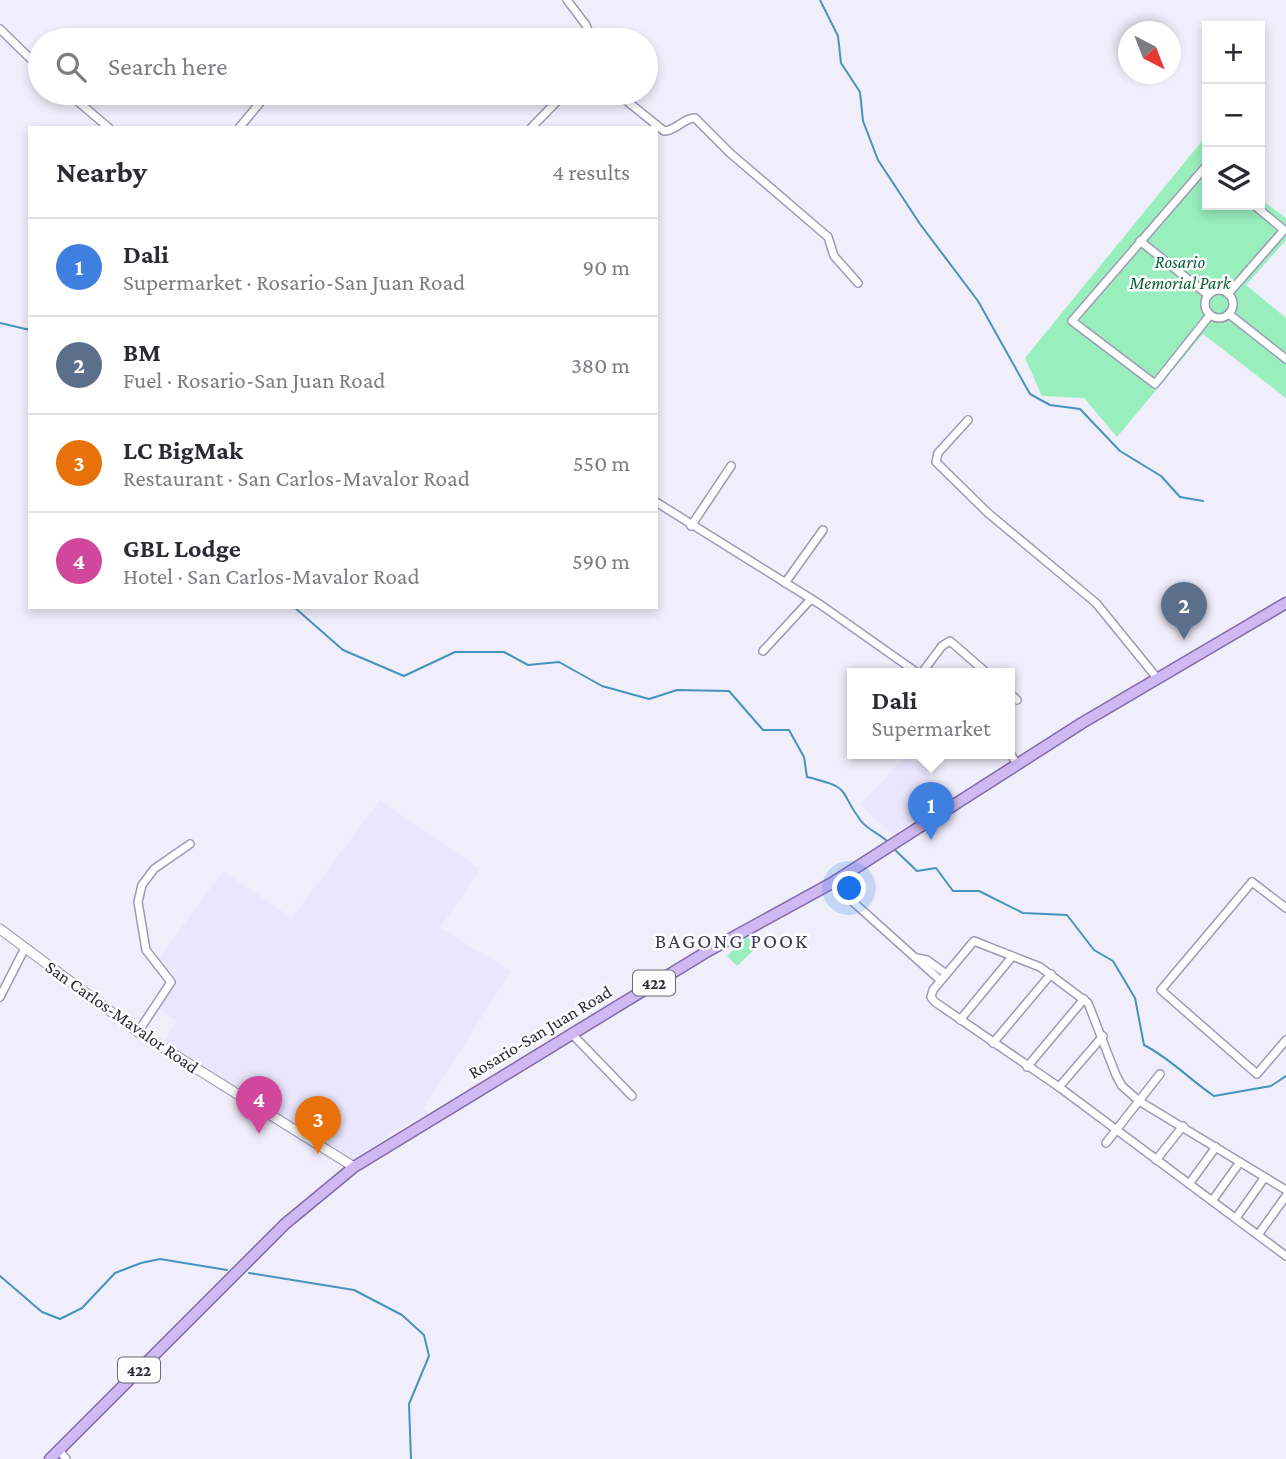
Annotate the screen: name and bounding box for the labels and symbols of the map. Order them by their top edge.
north arrow [1118,21,1181,84]
park label: Rosario Memorial Park [1128,252,1232,293]
pin: 2 [1161,582,1207,640]
pin: 1 [908,782,954,840]
your location [832,871,866,905]
district label: BAGONG POOK [655,929,809,953]
street label: San Carlos-Mavalor Road [42,957,203,1078]
road number: 422 [633,970,675,995]
street label: Rosario-San Juan Road [465,981,616,1083]
pin: 4 [236,1076,282,1134]
pin: 3 [295,1096,341,1154]
road number: 422 [118,1358,160,1382]

